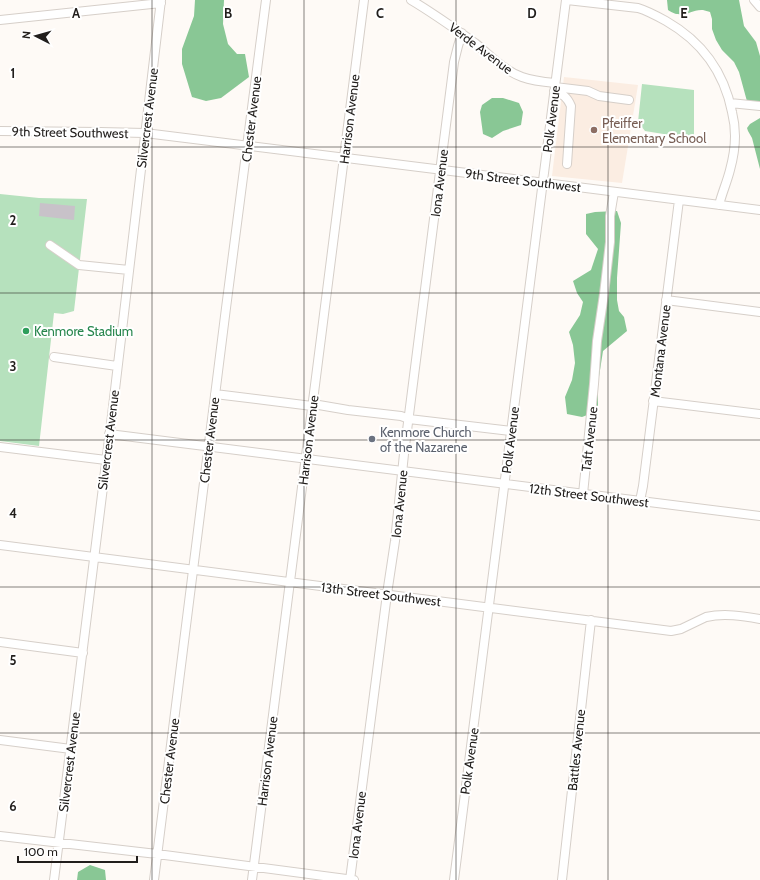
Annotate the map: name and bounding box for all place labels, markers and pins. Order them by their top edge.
place label: Pfeiffer Elementary School [602,115,706,146]
marker: Pfeiffer Elementary School [589,125,599,135]
place label: Kenmore Stadium [34,323,133,339]
marker: Kenmore Stadium [21,326,31,336]
place label: Kenmore Church of the Nazarene [380,424,472,455]
marker: Kenmore Church of the Nazarene [367,434,377,444]

